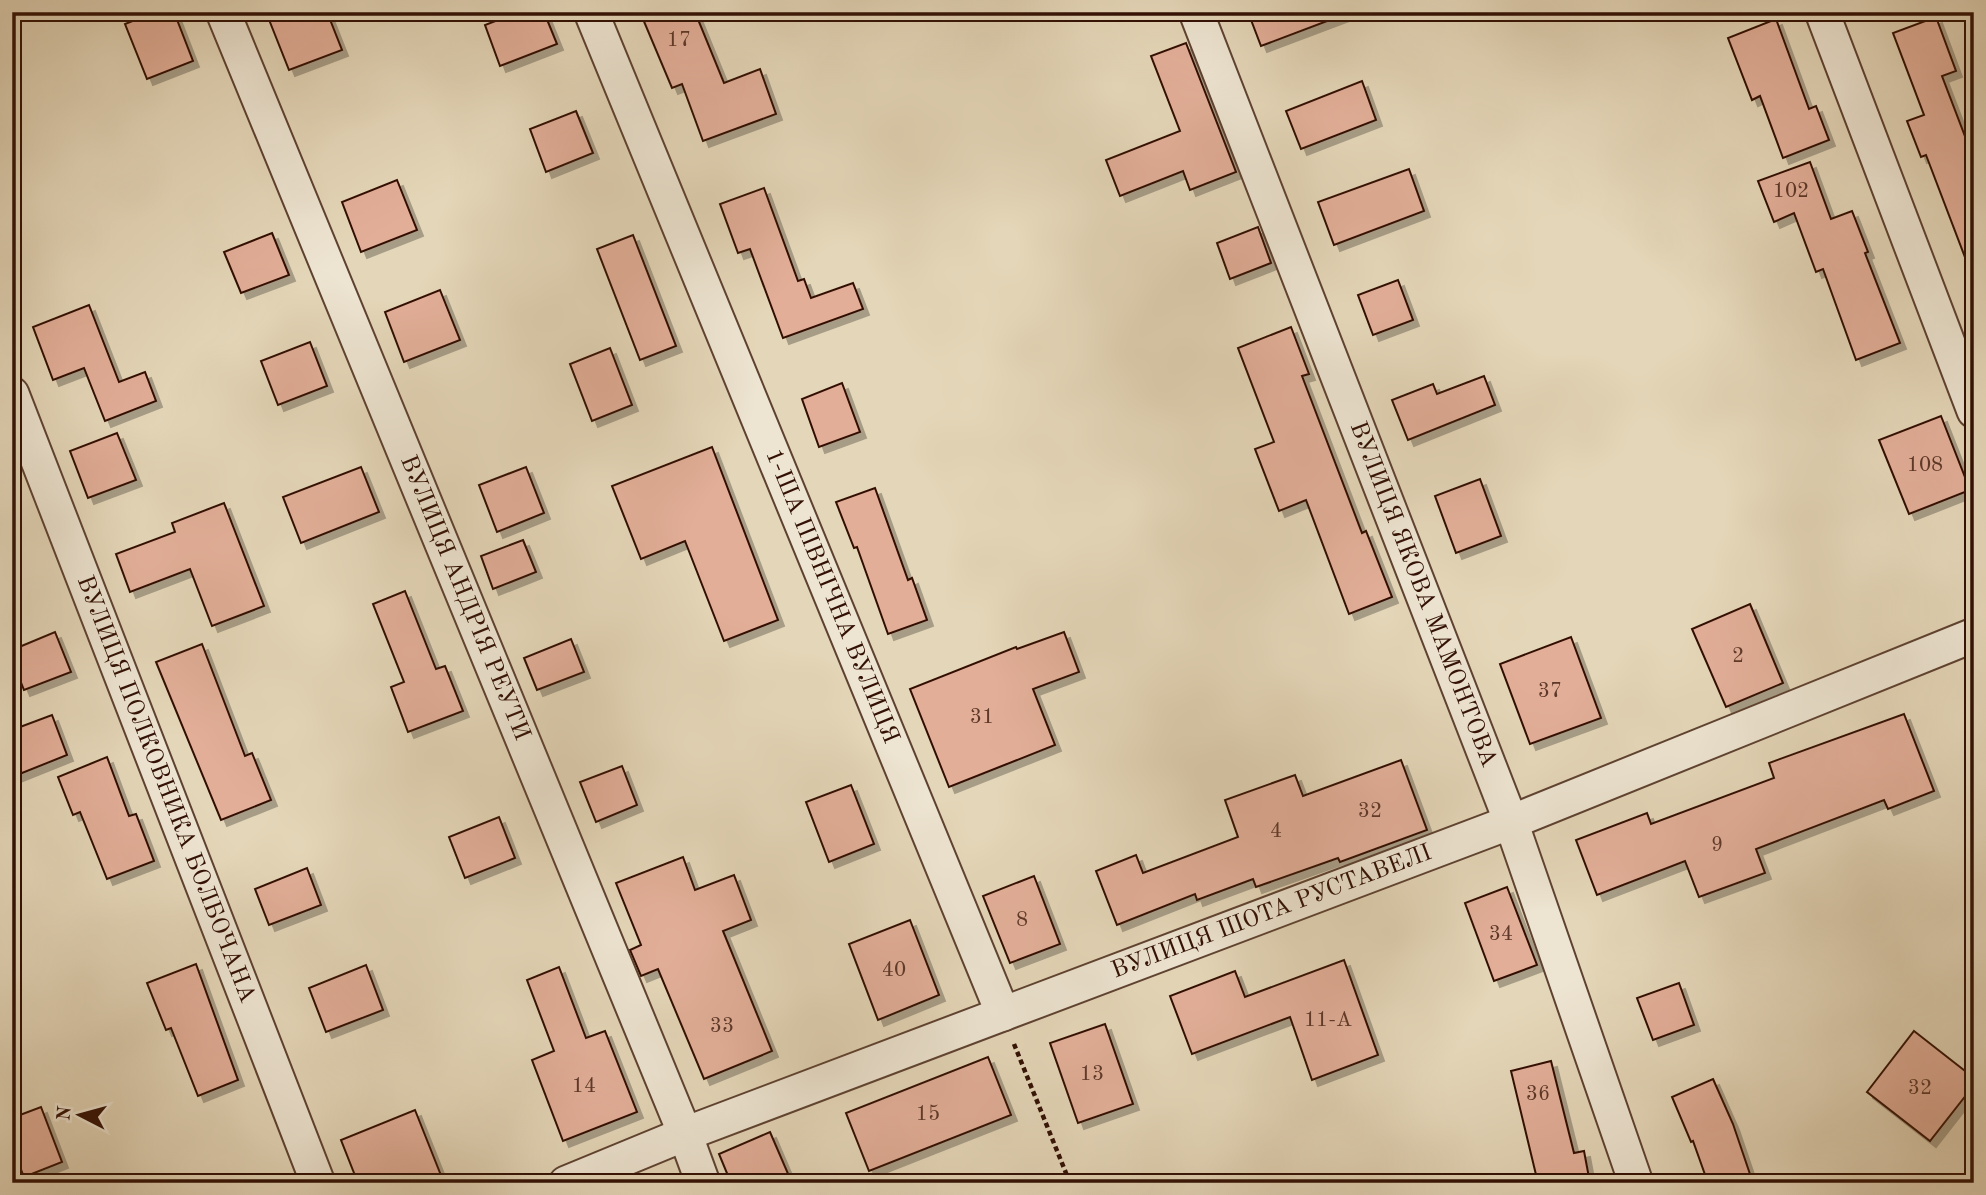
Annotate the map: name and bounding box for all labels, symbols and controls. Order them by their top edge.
house number: 17 [667,30,691,51]
house number: 102 [1773,181,1809,202]
street label: ВУЛИЦЯ ЯКОВА МАМОНТОВА [1345,418,1501,771]
street label: 1-ША ПІВНІЧНА ВУЛИЦЯ [760,446,902,747]
street label: ВУЛИЦЯ АНДРІЯ РЕУТИ [395,452,534,744]
house number: 108 [1907,455,1943,476]
street label: ВУЛИЦЯ ПОЛКОВНИКА БОЛБОЧАНА [72,572,259,1006]
house number: 2 [1732,646,1744,667]
house number: 37 [1538,681,1562,702]
house number: 31 [970,707,994,728]
house number: 32 [1358,801,1382,822]
house number: 4 [1270,821,1282,842]
house number: 9 [1711,835,1723,856]
street label: ВУЛИЦЯ ШОТА РУСТАВЕЛІ [1109,841,1435,984]
house number: 8 [1016,910,1028,931]
house number: 34 [1489,924,1513,945]
house number: 40 [882,960,906,981]
house number: 11-А [1304,1010,1352,1031]
house number: 33 [710,1016,734,1037]
house number: 13 [1080,1064,1104,1085]
house number: 14 [572,1076,596,1097]
house number: 32 [1908,1078,1932,1099]
north arrow [46,1080,116,1150]
house number: 36 [1526,1084,1550,1105]
house number: 15 [916,1104,940,1125]
text: N [55,1105,76,1122]

